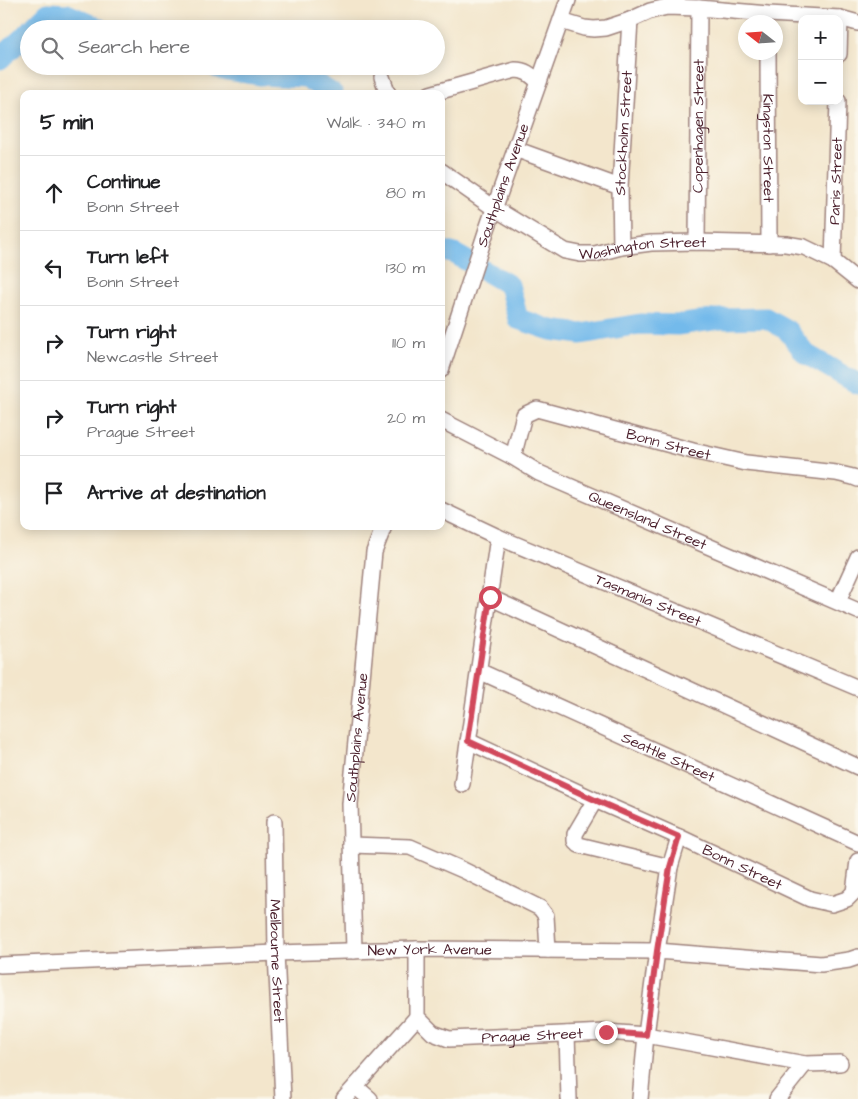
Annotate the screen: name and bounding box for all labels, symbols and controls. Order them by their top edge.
north arrow [738,15,783,60]
map controls [798,15,843,105]
button: + [798,15,843,60]
search box [20,20,445,75]
icon: search [38,34,66,62]
text: Search here [78,34,190,61]
street label: Copenhagen Street [687,59,709,193]
button: − [798,60,843,105]
street label: Stockholm Street [609,70,637,196]
street label: Kingston Street [757,94,779,202]
text: 5 min [40,108,93,137]
text: Walk · 340 m [326,112,425,134]
street label: Southplains Avenue [471,120,534,250]
street label: Paris Street [824,137,847,225]
text: Continue [87,169,161,196]
icon: ahead [40,179,68,207]
text: 80 m [386,182,425,204]
text: Bonn Street [87,196,179,218]
street label: Washington Street [579,231,706,265]
text: Turn left [87,244,168,271]
icon: left [40,254,68,282]
text: 130 m [386,257,425,279]
text: Bonn Street [87,271,179,293]
text: Turn right [87,319,176,346]
icon: right [40,329,68,357]
text: 110 m [392,332,425,354]
text: Newcastle Street [87,346,218,368]
text: Turn right [87,394,176,421]
icon: right [40,404,68,432]
text: 20 m [387,407,425,429]
text: Prague Street [87,421,195,443]
street label: Bonn Street [624,423,713,465]
icon: arrive [40,479,68,507]
text: Arrive at destination [87,480,266,507]
street label: Queensland Street [585,485,710,555]
street label: Tasmania Street [592,568,705,632]
route start [479,586,502,609]
street label: Southplains Avenue [340,672,373,803]
street label: Seattle Street [618,727,718,787]
street label: Bonn Street [699,839,786,895]
street label: Melbourne Street [265,899,290,1023]
street label: New York Avenue [367,938,492,961]
route end [595,1021,618,1044]
street label: Prague Street [481,1023,583,1048]

